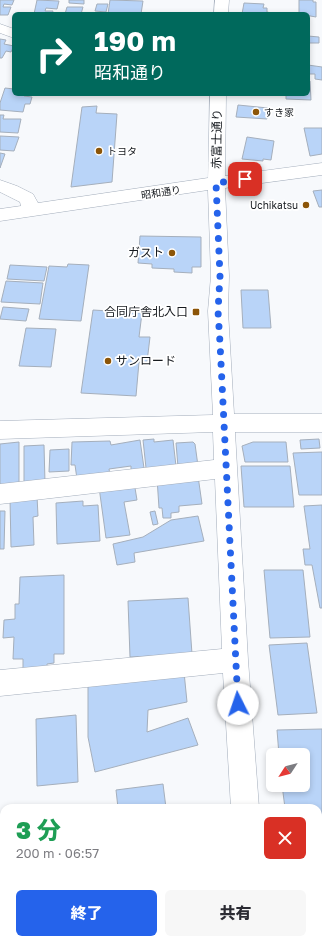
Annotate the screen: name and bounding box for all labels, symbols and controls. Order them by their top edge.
text: 190 m [94,24,176,57]
icon: right [28,28,80,80]
text: 昭和通り [94,61,166,83]
place label: すき家 [264,106,294,118]
marker: すき家 [251,107,261,117]
street label: 赤富士通り [208,109,225,169]
place label: トヨタ [107,145,137,157]
marker: トヨタ [94,146,104,156]
pin [228,162,262,196]
icon: arrive [234,168,256,190]
street label: 昭和通り [140,183,182,201]
place label: Uchikatsu [250,199,298,211]
marker: Uchikatsu [301,200,311,210]
place label: ガスト [128,245,164,260]
marker: ガスト [167,248,177,258]
place label: 合同庁舎北入口 [104,304,188,319]
marker: 合同庁舎北入口 [191,307,201,317]
place label: サンロード [116,353,176,368]
marker: サンロード [103,356,113,366]
position arrow [217,683,259,725]
north arrow [266,748,310,792]
map controls [266,748,310,792]
text: 3 分 [16,815,61,844]
button: close [264,817,306,859]
text: 200 m · 06:57 [16,845,99,861]
button: 終了 [16,890,157,936]
button: 共有 [165,890,306,936]

